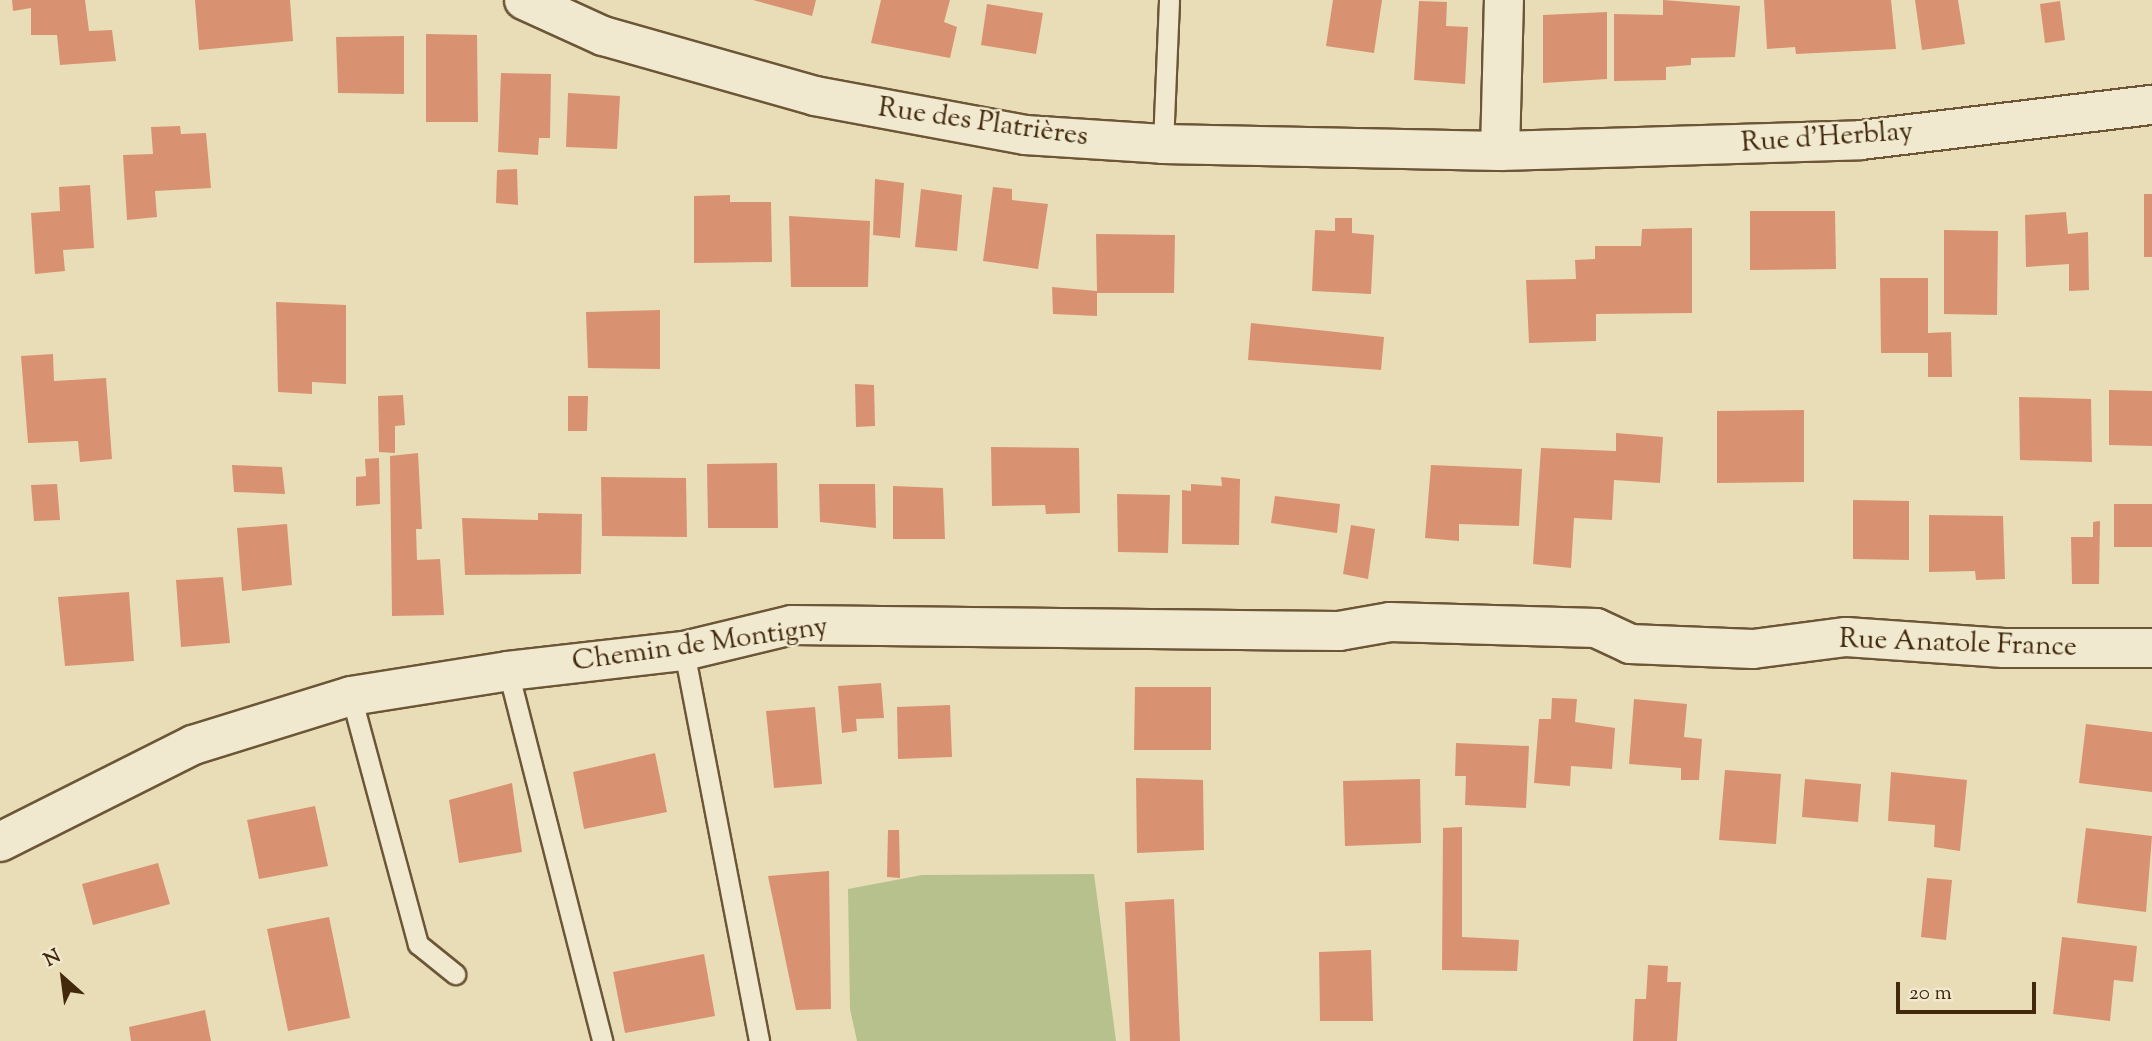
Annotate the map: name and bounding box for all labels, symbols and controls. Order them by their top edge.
street label: Rue des Platrières [876,92,1090,154]
street label: Rue d'Herblay [1740,115,1914,161]
street label: Chemin de Montigny [570,610,830,680]
street label: Rue Anatole France [1838,623,2078,665]
north arrow [28,943,98,1013]
text: N [40,944,66,975]
scale bar [1900,968,2040,1012]
text: 20 m [1909,979,1952,1009]

